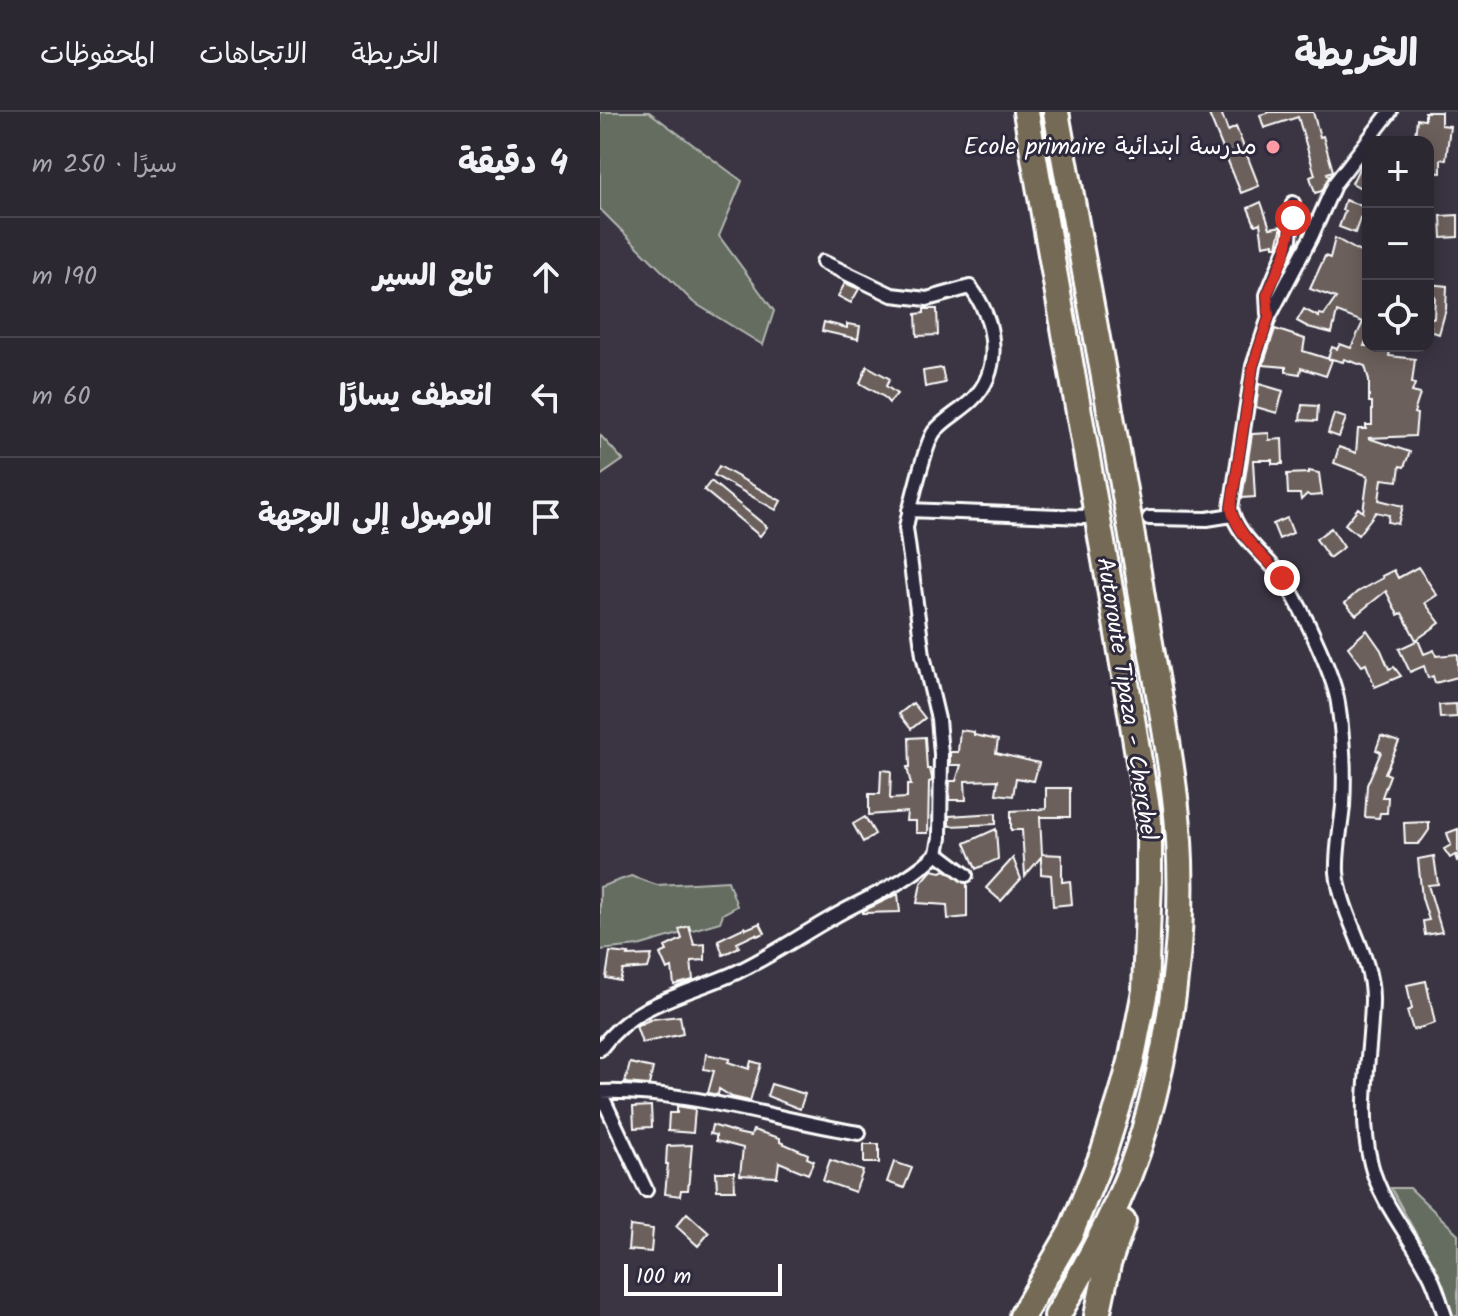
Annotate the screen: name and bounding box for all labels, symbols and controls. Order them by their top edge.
text: الخريطة [1294,26,1418,86]
text: المحفوظات [40,33,155,78]
text: الاتجاهات [199,33,307,78]
text: الخريطة [351,33,439,78]
place label: Ecole primaire مدرسة ابتدائية [964,128,1257,167]
map controls [1362,136,1434,352]
button: + [1362,136,1434,208]
text: 4 دقيقة [458,137,568,191]
marker: Ecole primaire مدرسة ابتدائية [1264,138,1282,156]
text: سيرًا · 250 m [32,144,177,186]
route start [1275,200,1311,236]
button: − [1362,208,1434,280]
text: تابع السير [374,253,492,301]
icon: ahead [524,255,568,299]
text: 190 m [32,256,97,298]
button: locate [1362,280,1434,352]
text: انعطف يسارًا [339,373,492,421]
icon: left [524,375,568,419]
text: 60 m [32,376,91,418]
text: الوصول إلى الوجهة [258,493,492,541]
icon: arrive [524,495,568,539]
street label: Autoroute Tipaza - Cherchel [1084,555,1168,843]
route end [1264,560,1300,596]
scale bar [624,1260,782,1296]
text: 100 m [636,1260,691,1295]

